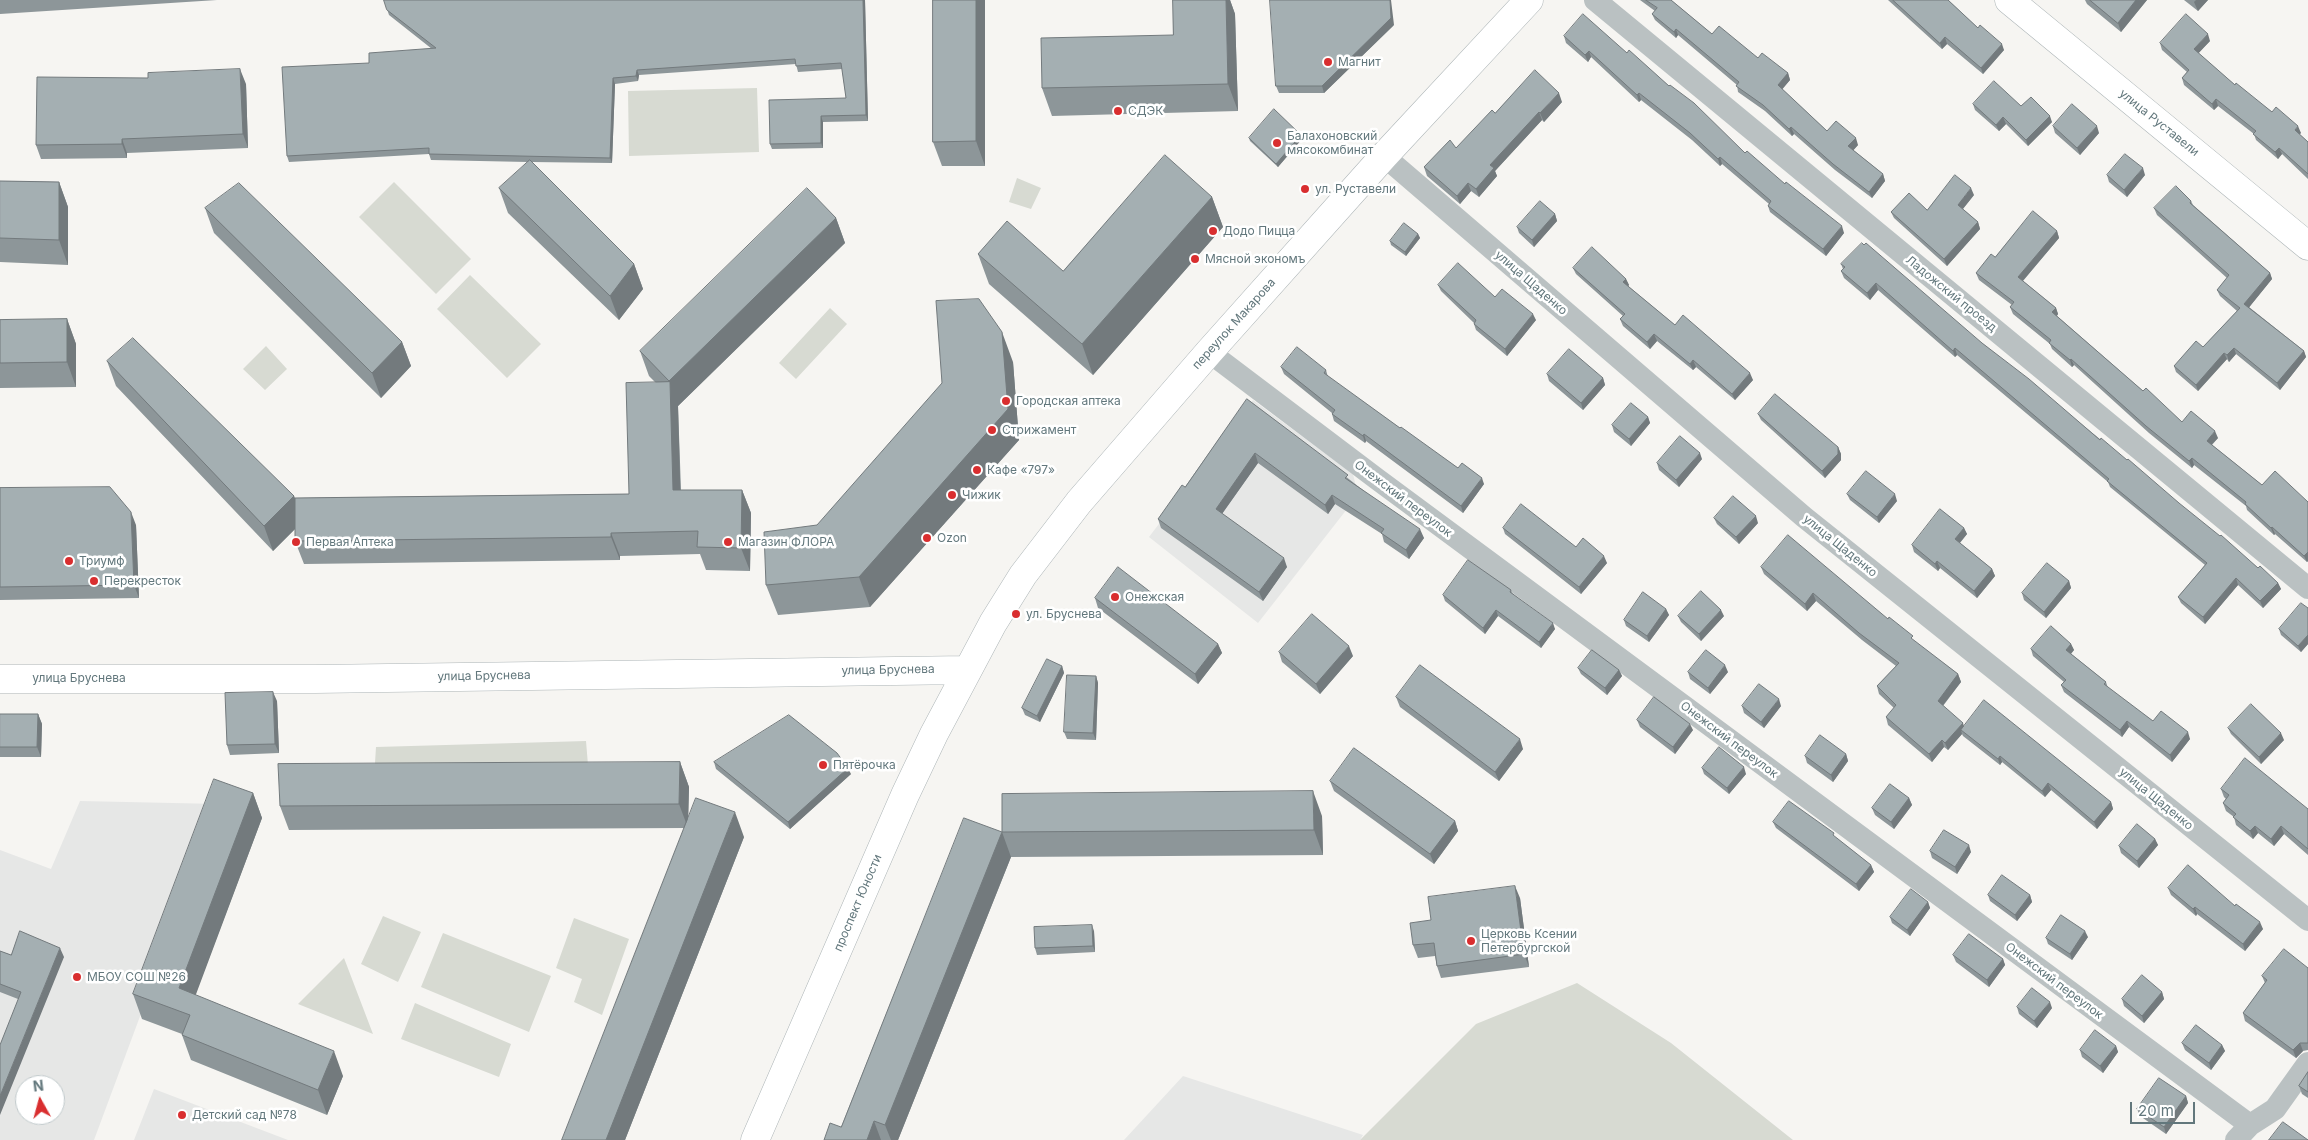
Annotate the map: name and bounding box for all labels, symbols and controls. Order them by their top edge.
place label: Магнит [1338,55,1381,69]
marker: Магнит [1322,56,1334,68]
street label: улица Руставели [2116,86,2202,160]
place label: СДЭК [1128,104,1163,118]
marker: СДЭК [1112,105,1124,117]
place label: Балахоновский мясокомбинат [1287,129,1377,157]
marker: Балахоновский мясокомбинат [1271,137,1283,149]
place label: ул. Руставели [1315,182,1396,196]
marker: ул. Руставели [1299,183,1311,195]
place label: Додо Пицца [1223,224,1295,238]
marker: Додо Пицца [1207,225,1219,237]
street label: улица Щаденко [1492,248,1570,318]
place label: Мясной экономъ [1205,252,1306,266]
marker: Мясной экономъ [1189,253,1201,265]
street label: Ладожский проезд [1903,253,1999,335]
street label: переулок Макарова [1189,276,1279,372]
place label: Городская аптека [1016,394,1121,408]
marker: Городская аптека [1000,395,1012,407]
place label: Стрижамент [1002,423,1076,437]
marker: Стрижамент [986,424,998,436]
street label: Онежский переулок [1351,458,1455,540]
place label: Кафе «797» [987,463,1055,477]
marker: Кафе «797» [971,464,983,476]
place label: Чижик [962,488,1001,502]
marker: Чижик [946,489,958,501]
street label: улица Щаденко [1800,512,1880,580]
place label: Ozon [937,531,967,545]
marker: Ozon [921,532,933,544]
place label: Первая Аптека [306,535,394,549]
place label: Магазин ФЛОРА [738,535,834,549]
marker: Первая Аптека [290,536,302,548]
marker: Магазин ФЛОРА [722,536,734,548]
place label: Триумф [79,554,125,568]
marker: Триумф [63,555,75,567]
place label: Перекресток [104,574,181,588]
marker: Перекресток [88,575,100,587]
place label: Онежская [1125,590,1184,604]
marker: Онежская [1109,591,1121,603]
place label: ул. Бруснева [1026,607,1102,621]
marker: ул. Бруснева [1010,608,1022,620]
street label: улица Бруснева [841,662,935,678]
street label: улица Бруснева [437,668,531,684]
street label: улица Бруснева [32,671,126,685]
street label: Онежский переулок [1677,699,1781,781]
place label: Пятёрочка [833,758,896,772]
marker: Пятёрочка [817,759,829,771]
street label: улица Щаденко [2116,765,2196,833]
street label: проспект Юности [831,852,885,954]
place label: Церковь Ксении Петербургской [1481,927,1577,955]
marker: Церковь Ксении Петербургской [1465,935,1477,947]
street label: Онежский переулок [2002,940,2106,1022]
place label: МБОУ СОШ №26 [87,970,186,984]
marker: МБОУ СОШ №26 [71,971,83,983]
north arrow [15,1075,65,1125]
text: N [32,1077,45,1095]
scale bar [2133,1092,2198,1124]
text: 20 m [2138,1101,2174,1120]
place label: Детский сад №78 [192,1108,297,1122]
marker: Детский сад №78 [176,1109,188,1121]

